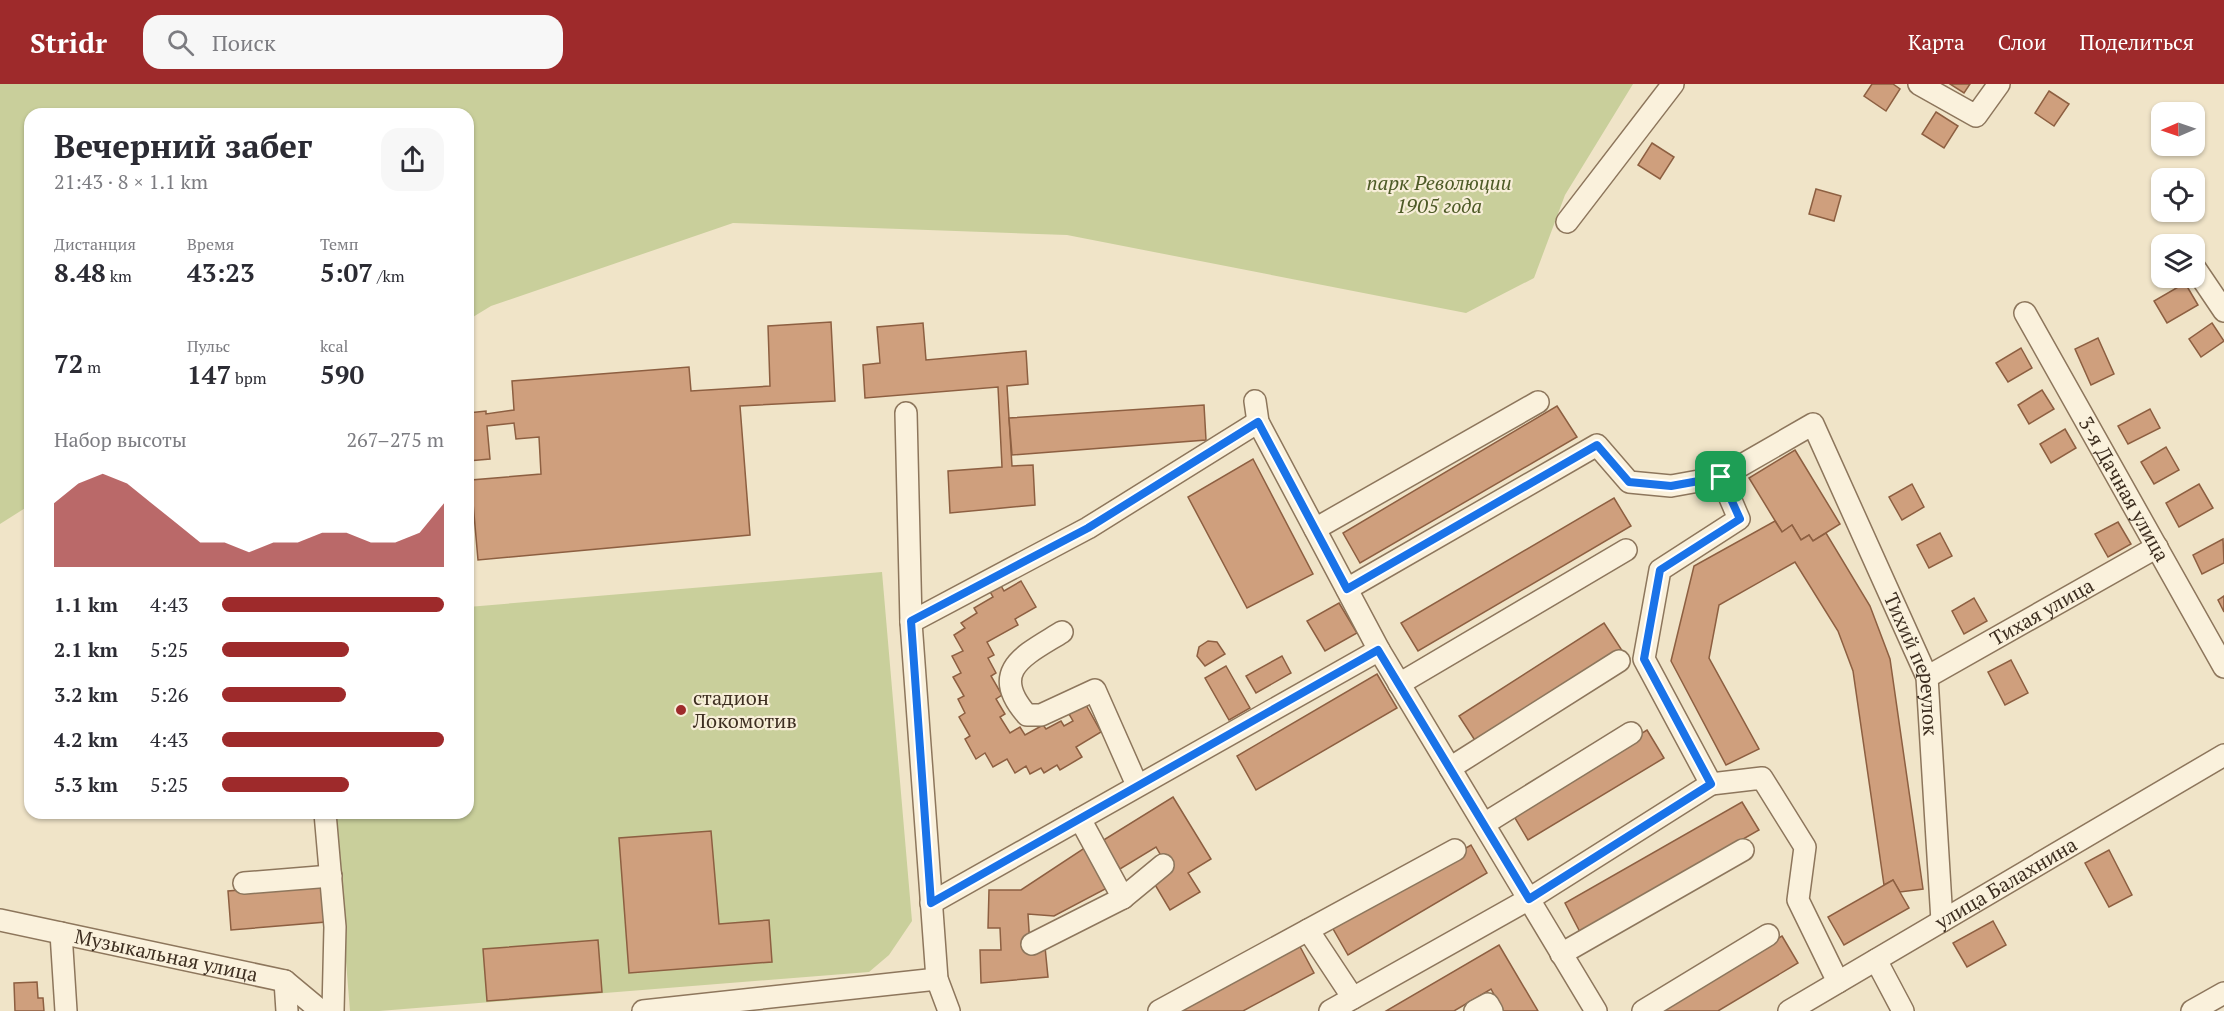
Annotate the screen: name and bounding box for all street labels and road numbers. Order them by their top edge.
street label: 3-я Дачная улица [2073,411,2176,566]
street label: Тихая улица [1985,572,2098,652]
street label: Тихий переулок [1878,588,1945,737]
street label: улица Балахнина [1929,830,2082,936]
street label: Музыкальная улица [72,922,261,988]

